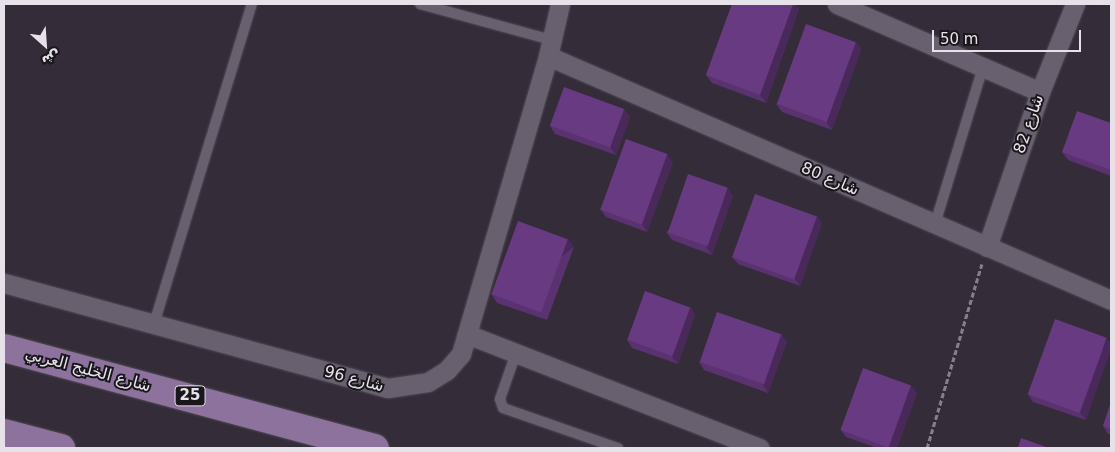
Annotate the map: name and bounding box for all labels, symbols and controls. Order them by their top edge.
north arrow [20,20,70,70]
scale bar [935,20,1084,52]
text: 50 m [940,30,978,48]
text: ش [39,47,64,70]
street label: شارع 82 [1010,92,1048,156]
street label: شارع 80 [798,158,862,200]
street label: شارع الخليج العربي [23,344,153,396]
street label: شارع 96 [322,362,386,396]
road number: 25 [174,384,206,408]

